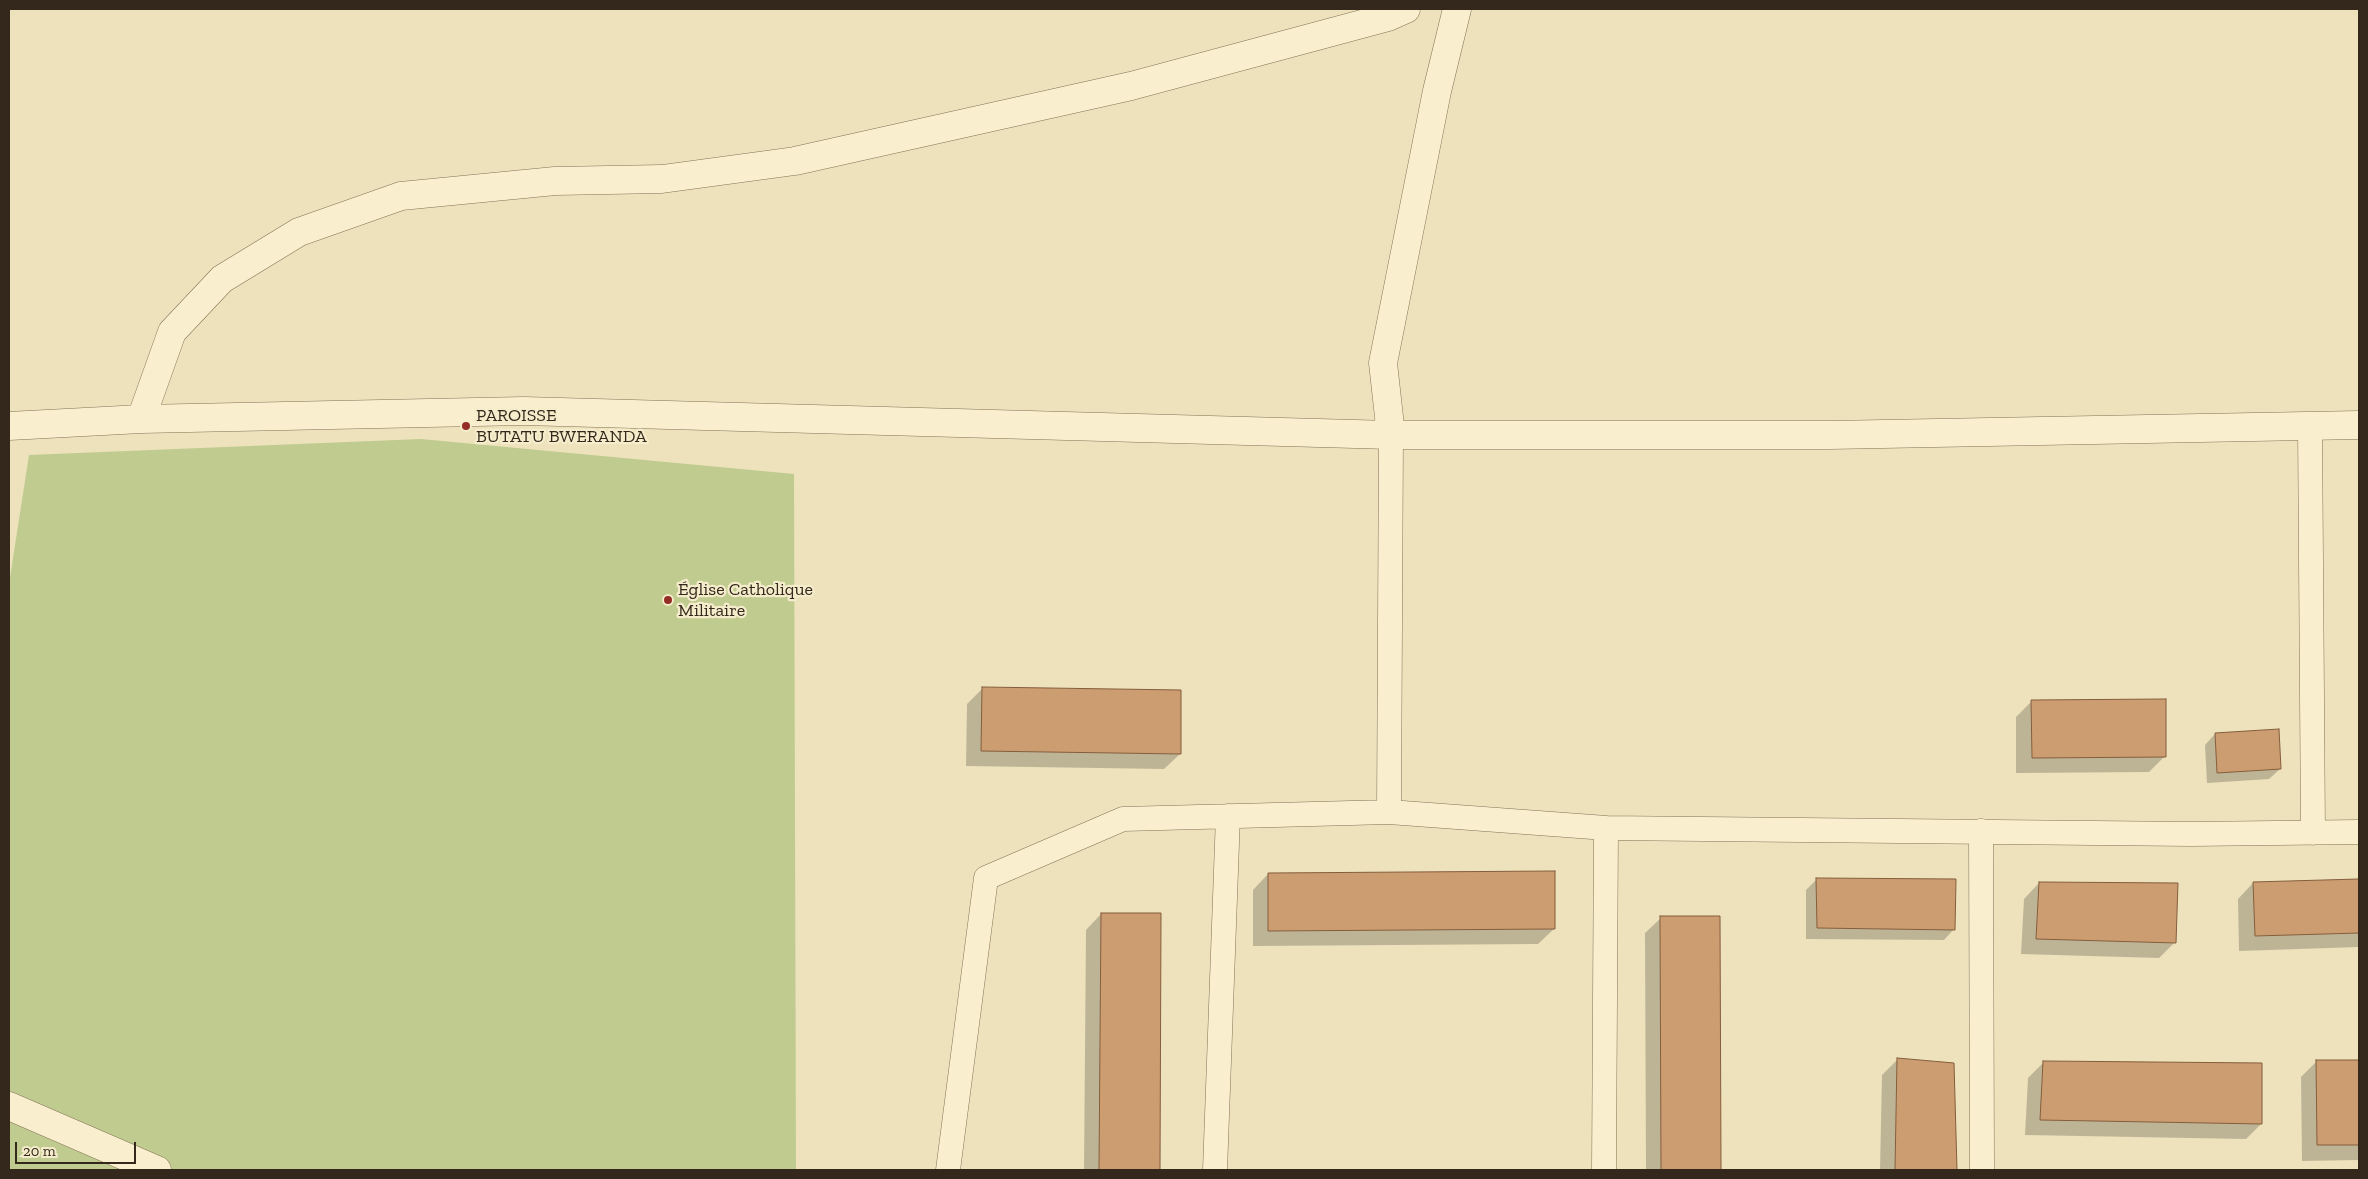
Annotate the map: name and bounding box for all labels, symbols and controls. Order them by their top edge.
place label: PAROISSE BUTATU BWERANDA [476,405,647,448]
marker: PAROISSE BUTATU BWERANDA [460,420,472,432]
place label: Église Catholique Militaire [678,579,813,622]
marker: Église Catholique Militaire [662,594,674,606]
scale bar [18,1132,139,1164]
text: 20 m [23,1142,56,1160]

